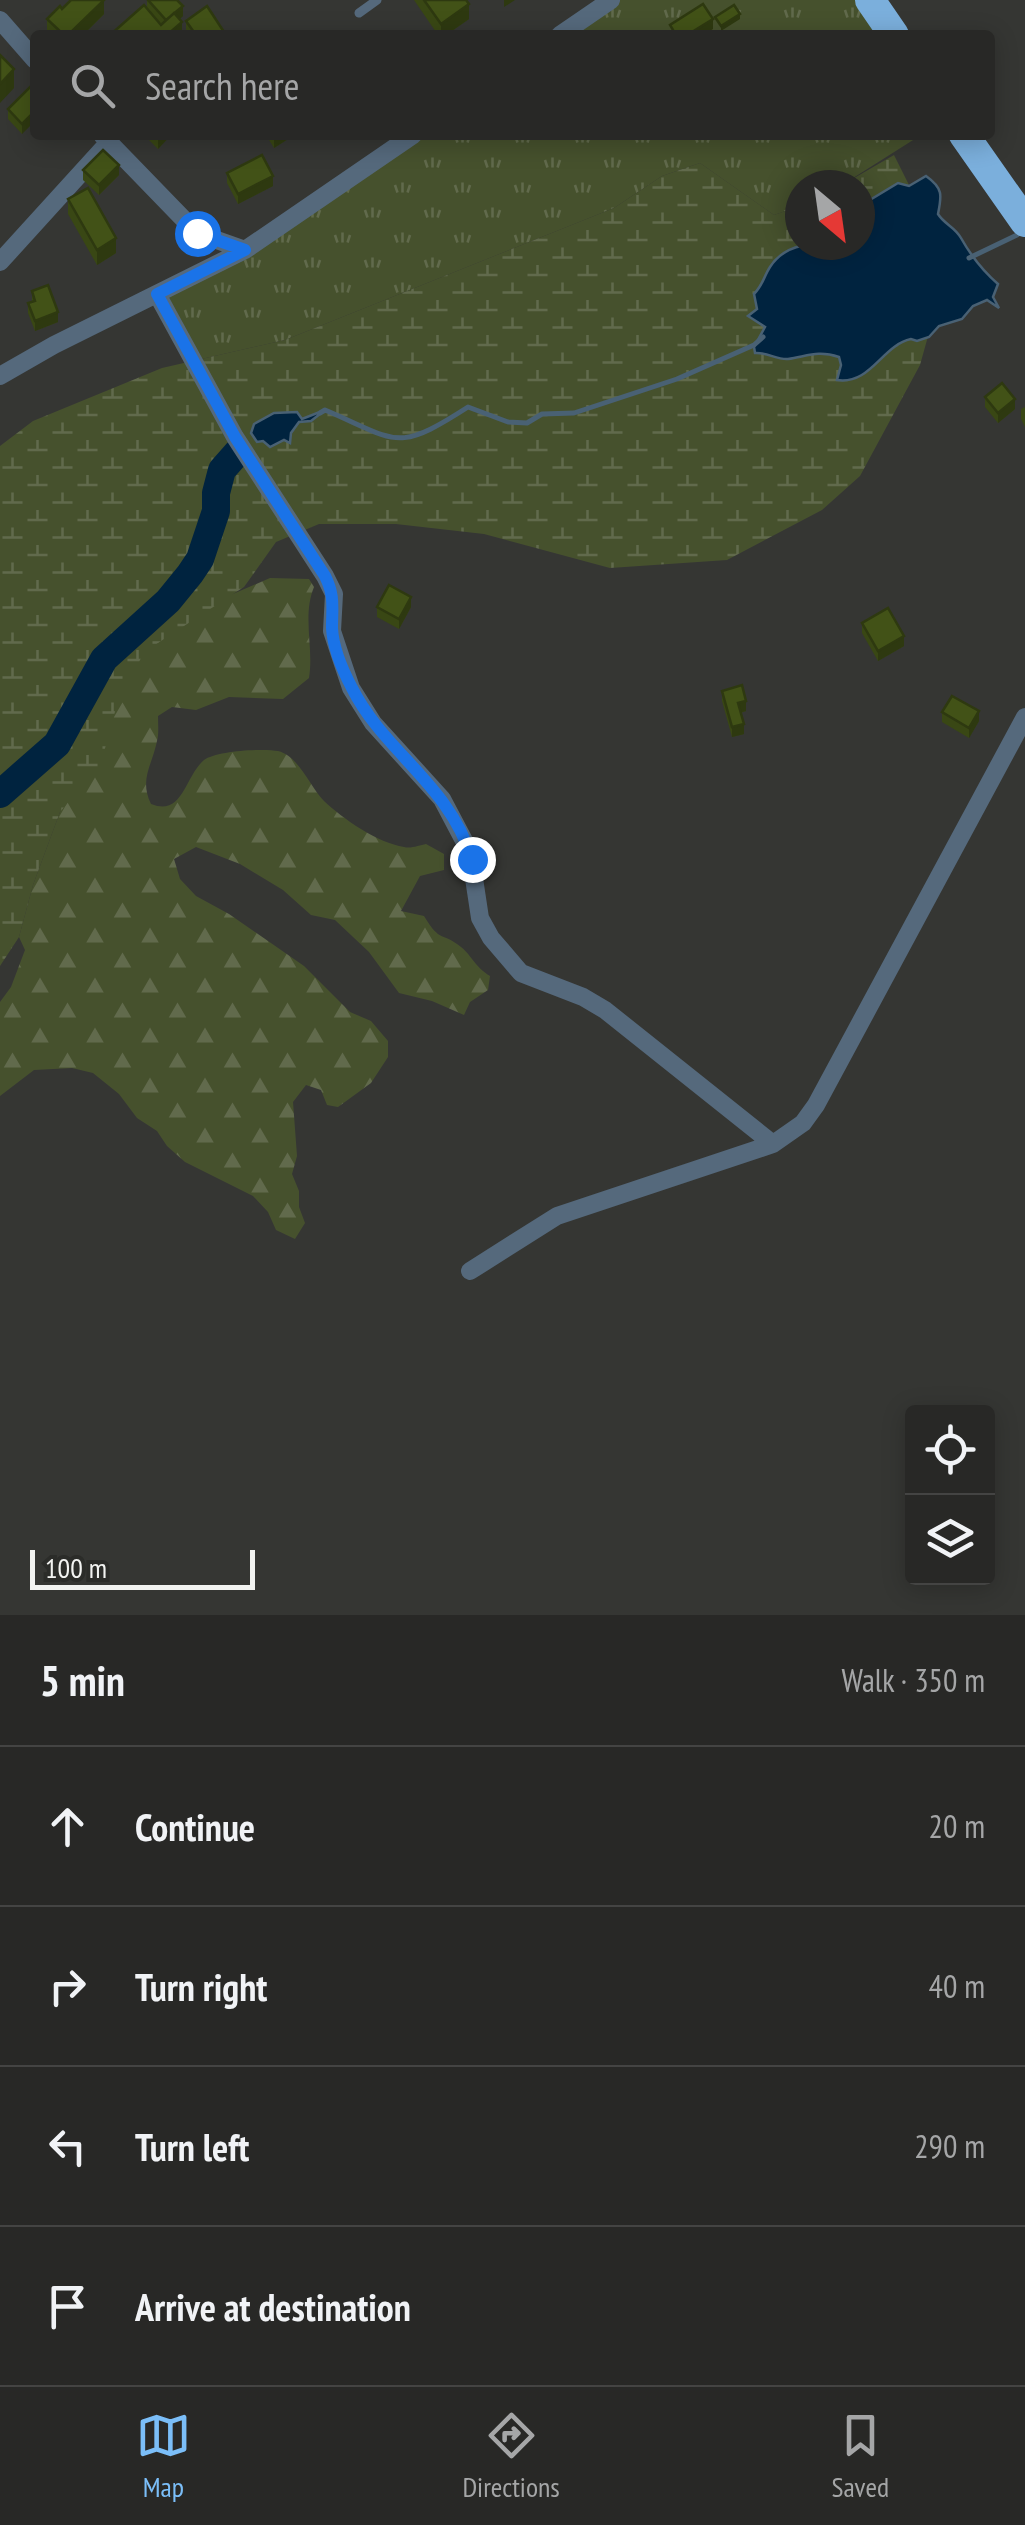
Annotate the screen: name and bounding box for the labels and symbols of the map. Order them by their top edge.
north arrow [785,170,875,260]
route start [175,211,221,257]
route end [450,837,496,883]
scale bar [30,1545,255,1590]

